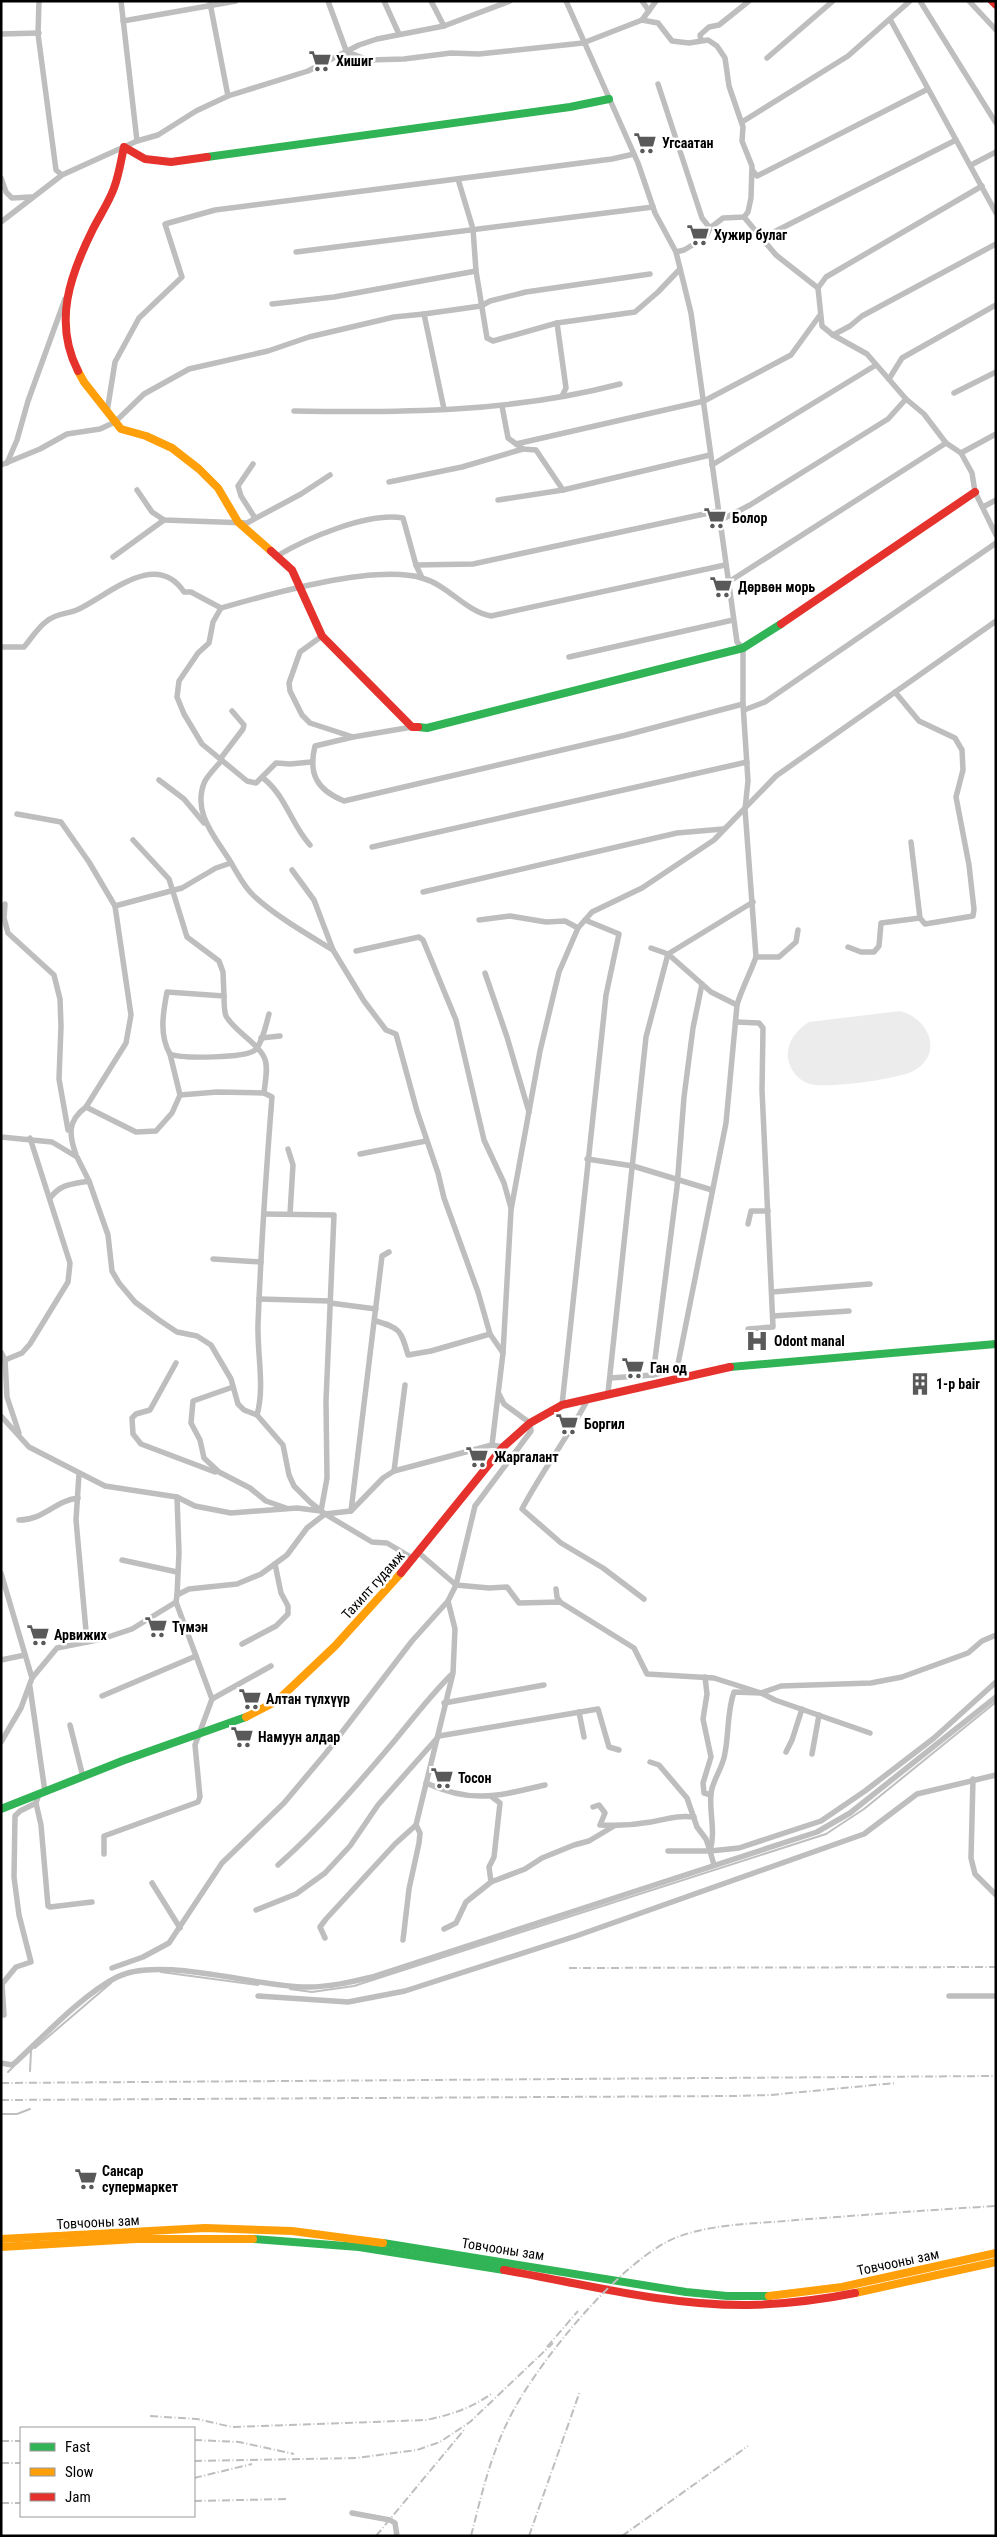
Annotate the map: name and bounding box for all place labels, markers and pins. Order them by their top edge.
supermarket icon: Хишиг [307,48,333,74]
place label: Хишиг [336,53,374,69]
supermarket icon: Угсаатан [632,130,658,156]
place label: Угсаатан [662,135,714,151]
supermarket icon: Хужир булаг [685,222,711,248]
place label: Хужир булаг [714,227,788,243]
supermarket icon: Болор [702,505,728,531]
place label: Болор [732,510,767,526]
supermarket icon: Дөрвөн морь [708,574,734,600]
place label: Дөрвөн морь [738,579,815,595]
hospital icon: Odont manal [744,1328,770,1354]
place label: Odont manal [774,1333,845,1349]
supermarket icon: Ган од [620,1355,646,1381]
place label: Ган од [650,1360,687,1376]
building icon: 1-p bair [907,1371,933,1397]
place label: 1-p bair [936,1376,980,1392]
supermarket icon: Боргил [554,1411,580,1437]
place label: Боргил [584,1416,625,1432]
supermarket icon: Жаргалант [464,1444,490,1470]
place label: Жаргалант [494,1449,559,1465]
supermarket icon: Түмэн [143,1614,169,1640]
place label: Түмэн [172,1619,208,1635]
supermarket icon: Арвижих [25,1622,51,1648]
place label: Арвижих [54,1627,107,1643]
supermarket icon: Алтан түлхүүр [237,1686,263,1712]
place label: Алтан түлхүүр [266,1691,350,1707]
supermarket icon: Намуун алдар [229,1724,255,1750]
place label: Намуун алдар [258,1729,340,1745]
supermarket icon: Тосон [429,1765,455,1791]
place label: Тосон [458,1770,492,1786]
place label: Сансар супермаркет [102,2163,179,2195]
supermarket icon: Сансар супермаркет [73,2166,99,2192]

